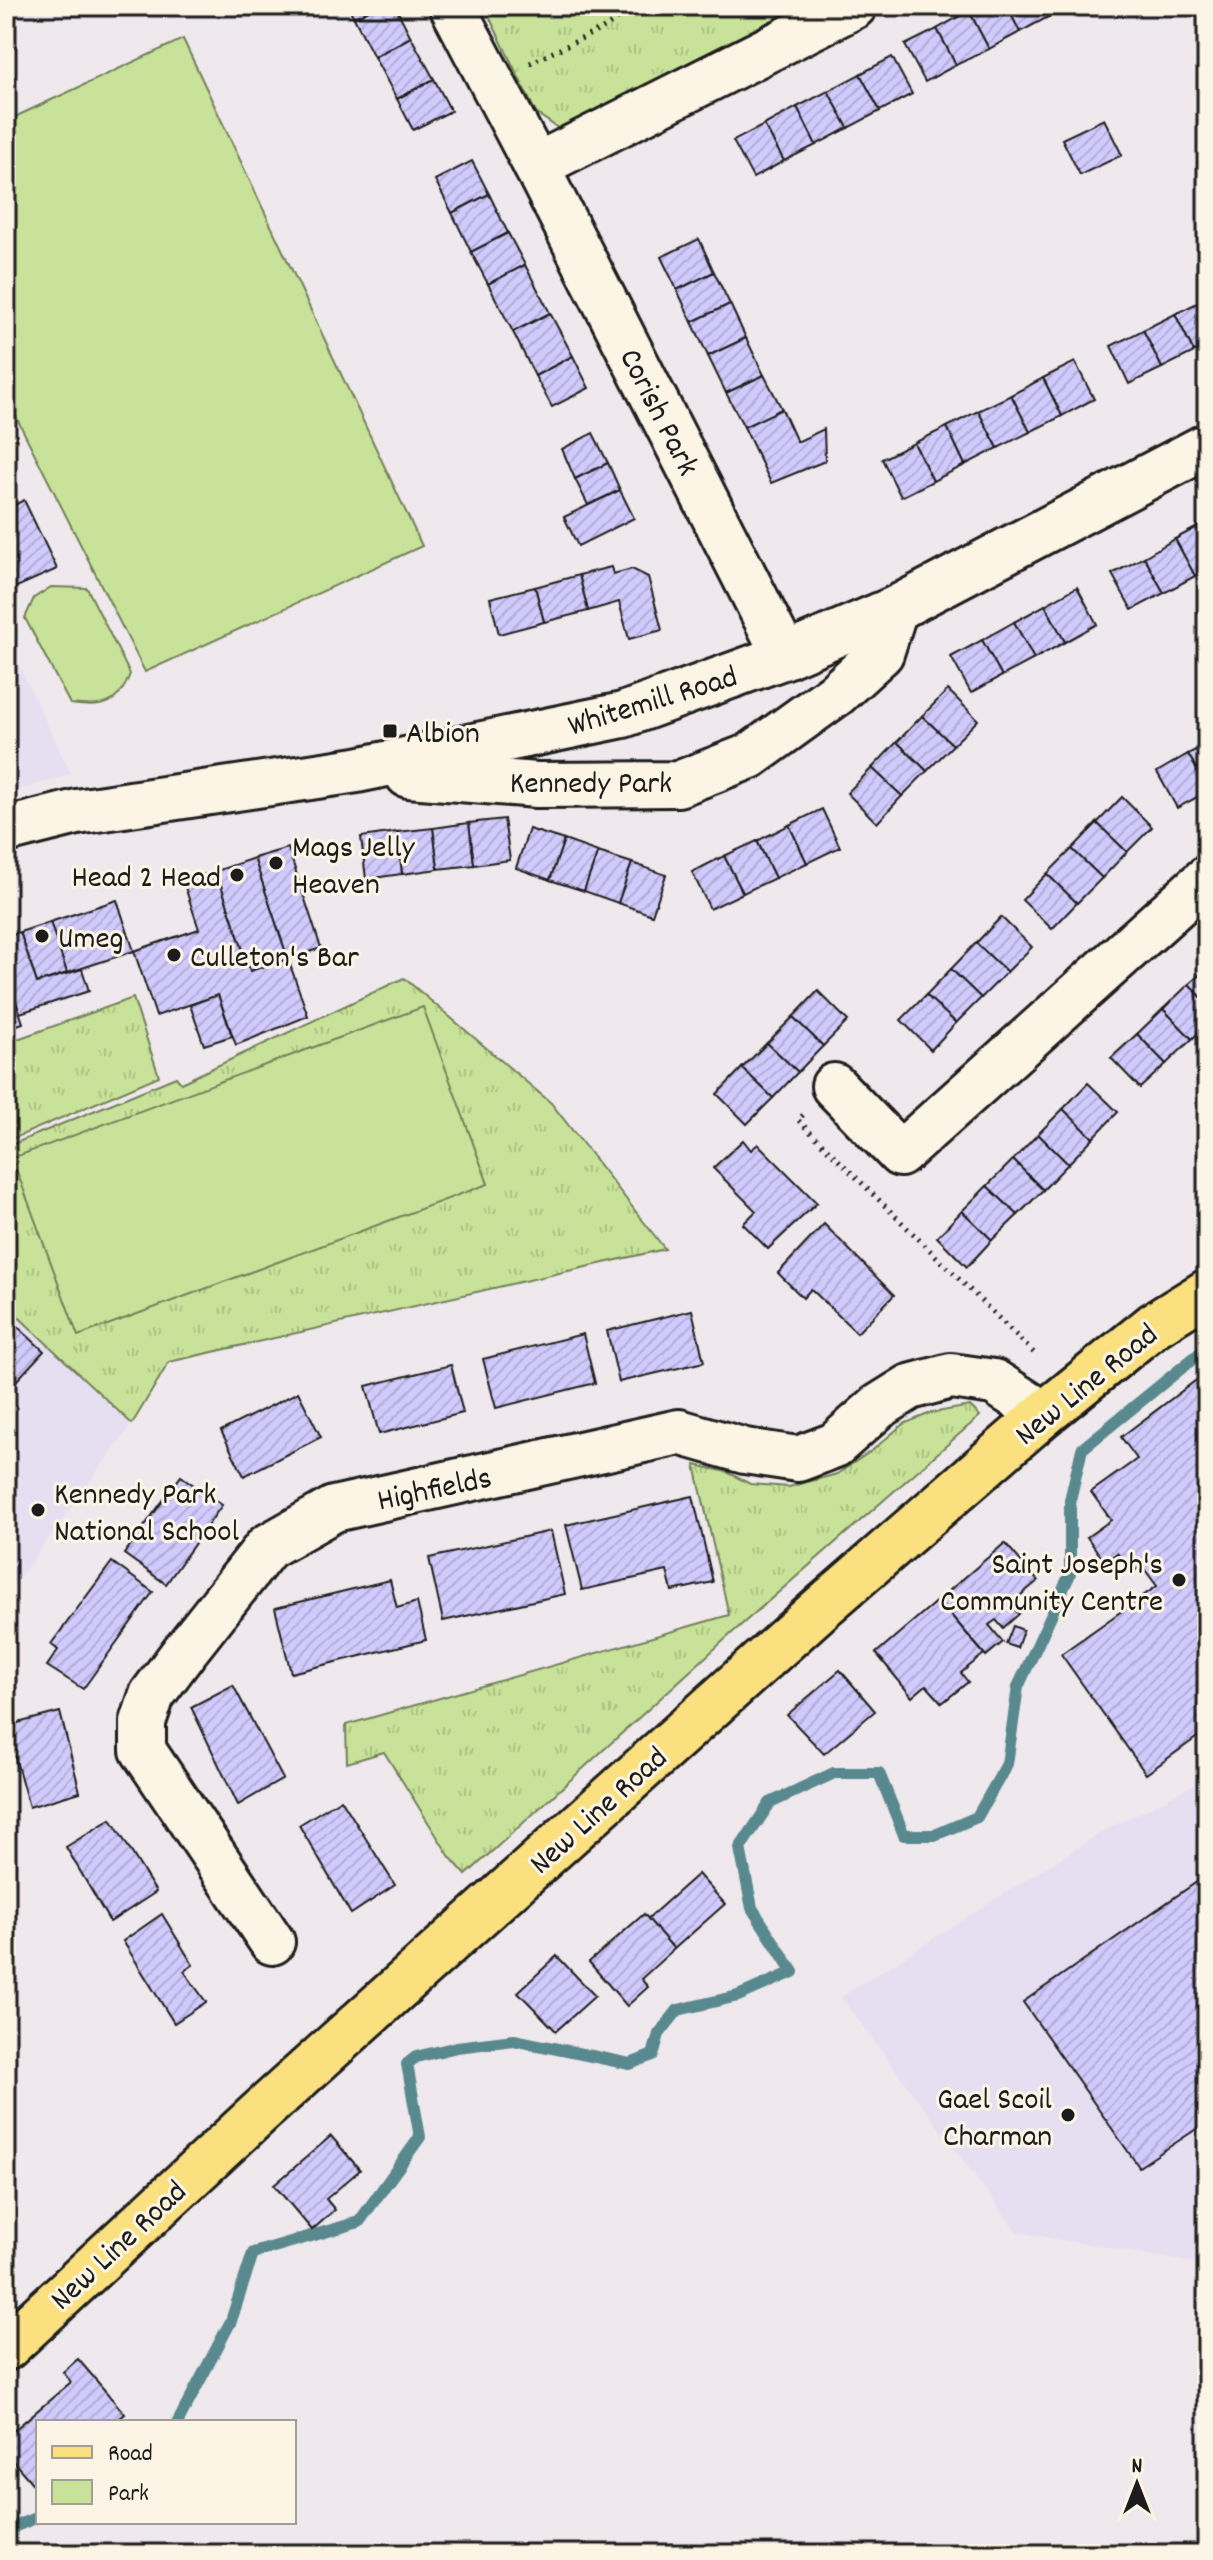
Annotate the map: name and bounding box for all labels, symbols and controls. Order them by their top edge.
street label: Corish Park [605,341,708,485]
street label: Whitemill Road [563,656,744,751]
place label: Albion [406,713,480,759]
marker: Albion [381,722,399,740]
street label: Kennedy Park [510,763,672,809]
place label: Mags Jelly Heaven [292,827,416,910]
marker: Mags Jelly Heaven [267,854,285,872]
place label: Head 2 Head [71,857,221,903]
marker: Head 2 Head [228,866,246,884]
place label: Umeg [58,918,124,964]
marker: Umeg [33,927,51,945]
place label: Culleton's Bar [190,937,359,983]
marker: Culleton's Bar [165,946,183,964]
street label: New Line Road [1007,1315,1170,1459]
street label: Highfields [374,1457,496,1526]
place label: Kennedy Park National School [54,1474,240,1557]
marker: Kennedy Park National School [29,1501,47,1519]
place label: Saint Joseph's Community Centre [940,1544,1163,1627]
marker: Saint Joseph's Community Centre [1170,1571,1188,1589]
street label: New Line Road [521,1738,680,1888]
place label: Gael Scoil Charman [937,2079,1052,2162]
marker: Gael Scoil Charman [1059,2106,1077,2124]
street label: New Line Road [42,2172,199,2323]
legend [36,2420,296,2524]
text: Road [108,2438,153,2472]
north arrow [1097,2444,1177,2524]
text: N [1132,2452,1143,2483]
text: Park [108,2478,149,2512]

